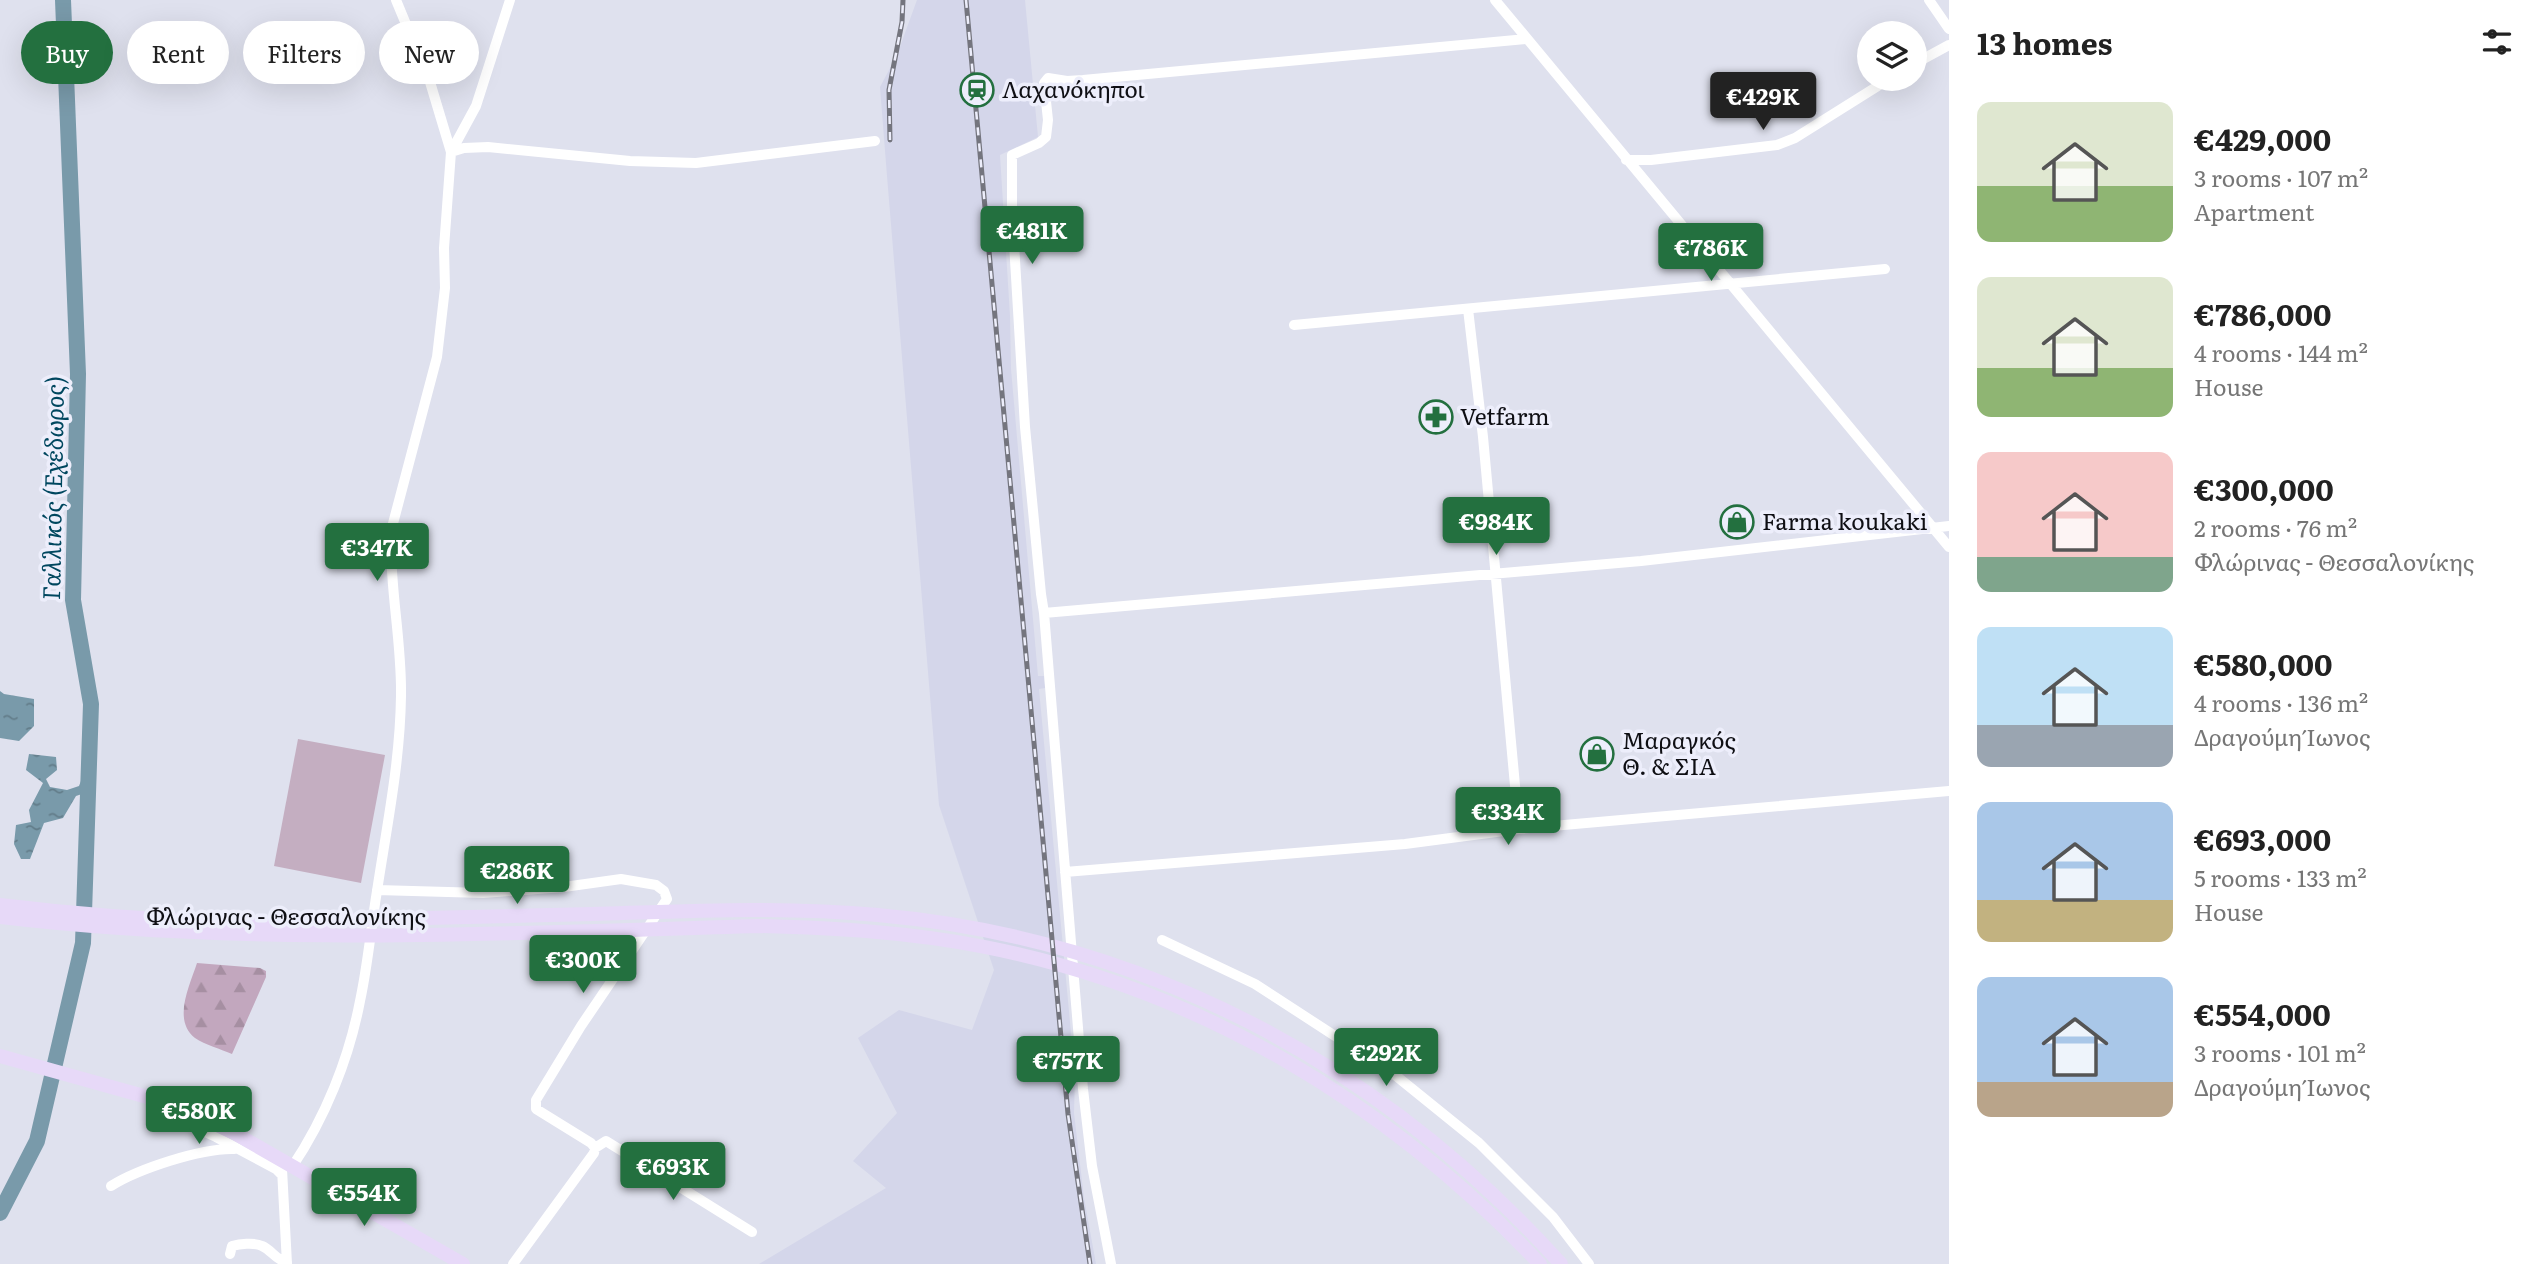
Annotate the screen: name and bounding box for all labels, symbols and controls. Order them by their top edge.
text: 13 homes [1977,20,2113,64]
chip: Buy [21,21,113,84]
chip: Rent [127,21,229,84]
chip: Filters [243,21,365,84]
chip: New [379,21,479,84]
map controls [1857,21,1927,91]
button: layers [1857,21,1927,91]
icon: filters [2478,23,2516,61]
station icon: Λαχανόκηποι [958,71,996,109]
place label: Λαχανόκηποι [1002,71,1145,105]
pin: €429K [1714,72,1812,132]
text: €429K [1726,78,1800,112]
text: €429,000 [2194,116,2331,160]
icon: home [2033,130,2117,214]
text: 3 rooms · 107 m² [2194,160,2368,194]
text: Apartment [2194,194,2314,228]
pin: €481K [983,206,1081,266]
text: €481K [997,212,1067,246]
pin: €786K [1662,224,1760,283]
text: €786K [1674,229,1748,263]
text: €786,000 [2194,291,2332,335]
icon: home [2033,305,2117,389]
text: 4 rooms · 144 m² [2194,335,2368,369]
text: House [2194,369,2263,403]
water label: Γαλλικός (Εχέδωρος) [32,376,71,600]
pharmacy icon: Vetfarm [1417,398,1455,436]
place label: Vetfarm [1460,398,1550,432]
text: €300,000 [2194,466,2334,510]
icon: home [2033,480,2117,564]
pin: €984K [1447,498,1545,557]
text: €984K [1459,503,1533,537]
shop icon: Farma koukaki [1718,503,1756,541]
place label: Farma koukaki [1762,503,1928,537]
text: 2 rooms · 76 m² [2194,510,2357,544]
pin: €347K [328,524,426,583]
text: €347K [341,529,413,563]
text: Φλώρινας - Θεσσαλονίκης [2194,544,2474,578]
text: €580,000 [2194,641,2333,685]
icon: home [2033,655,2117,739]
text: 4 rooms · 136 m² [2194,685,2368,719]
text: Δραγούμη Ίωνος [2194,719,2370,753]
place label: Μαραγκός Θ. & ΣΙΑ [1622,722,1736,782]
shop icon: Μαραγκός Θ. & ΣΙΑ [1578,735,1616,773]
pin: €334K [1459,788,1557,847]
text: €334K [1471,793,1545,827]
text: €693,000 [2194,816,2331,860]
icon: home [2033,830,2117,914]
pin: €286K [468,846,566,906]
text: €286K [480,852,554,886]
text: 5 rooms · 133 m² [2194,860,2367,894]
text: House [2194,894,2263,928]
street label: Φλώρινας - Θεσσαλονίκης [146,898,426,932]
pin: €300K [534,936,632,995]
text: €300K [545,941,621,975]
text: €554,000 [2194,991,2331,1035]
icon: home [2033,1005,2117,1089]
pin: €292K [1337,1028,1435,1088]
text: €292K [1350,1034,1422,1068]
text: 3 rooms · 101 m² [2194,1035,2366,1069]
pin: €757K [1019,1036,1117,1096]
text: €757K [1033,1042,1103,1076]
text: Δραγούμη Ίωνος [2194,1069,2370,1103]
pin: €580K [150,1086,248,1146]
text: €580K [162,1092,236,1126]
pin: €693K [624,1142,722,1202]
text: €693K [636,1148,710,1182]
pin: €554K [315,1168,413,1228]
text: €554K [328,1174,400,1208]

